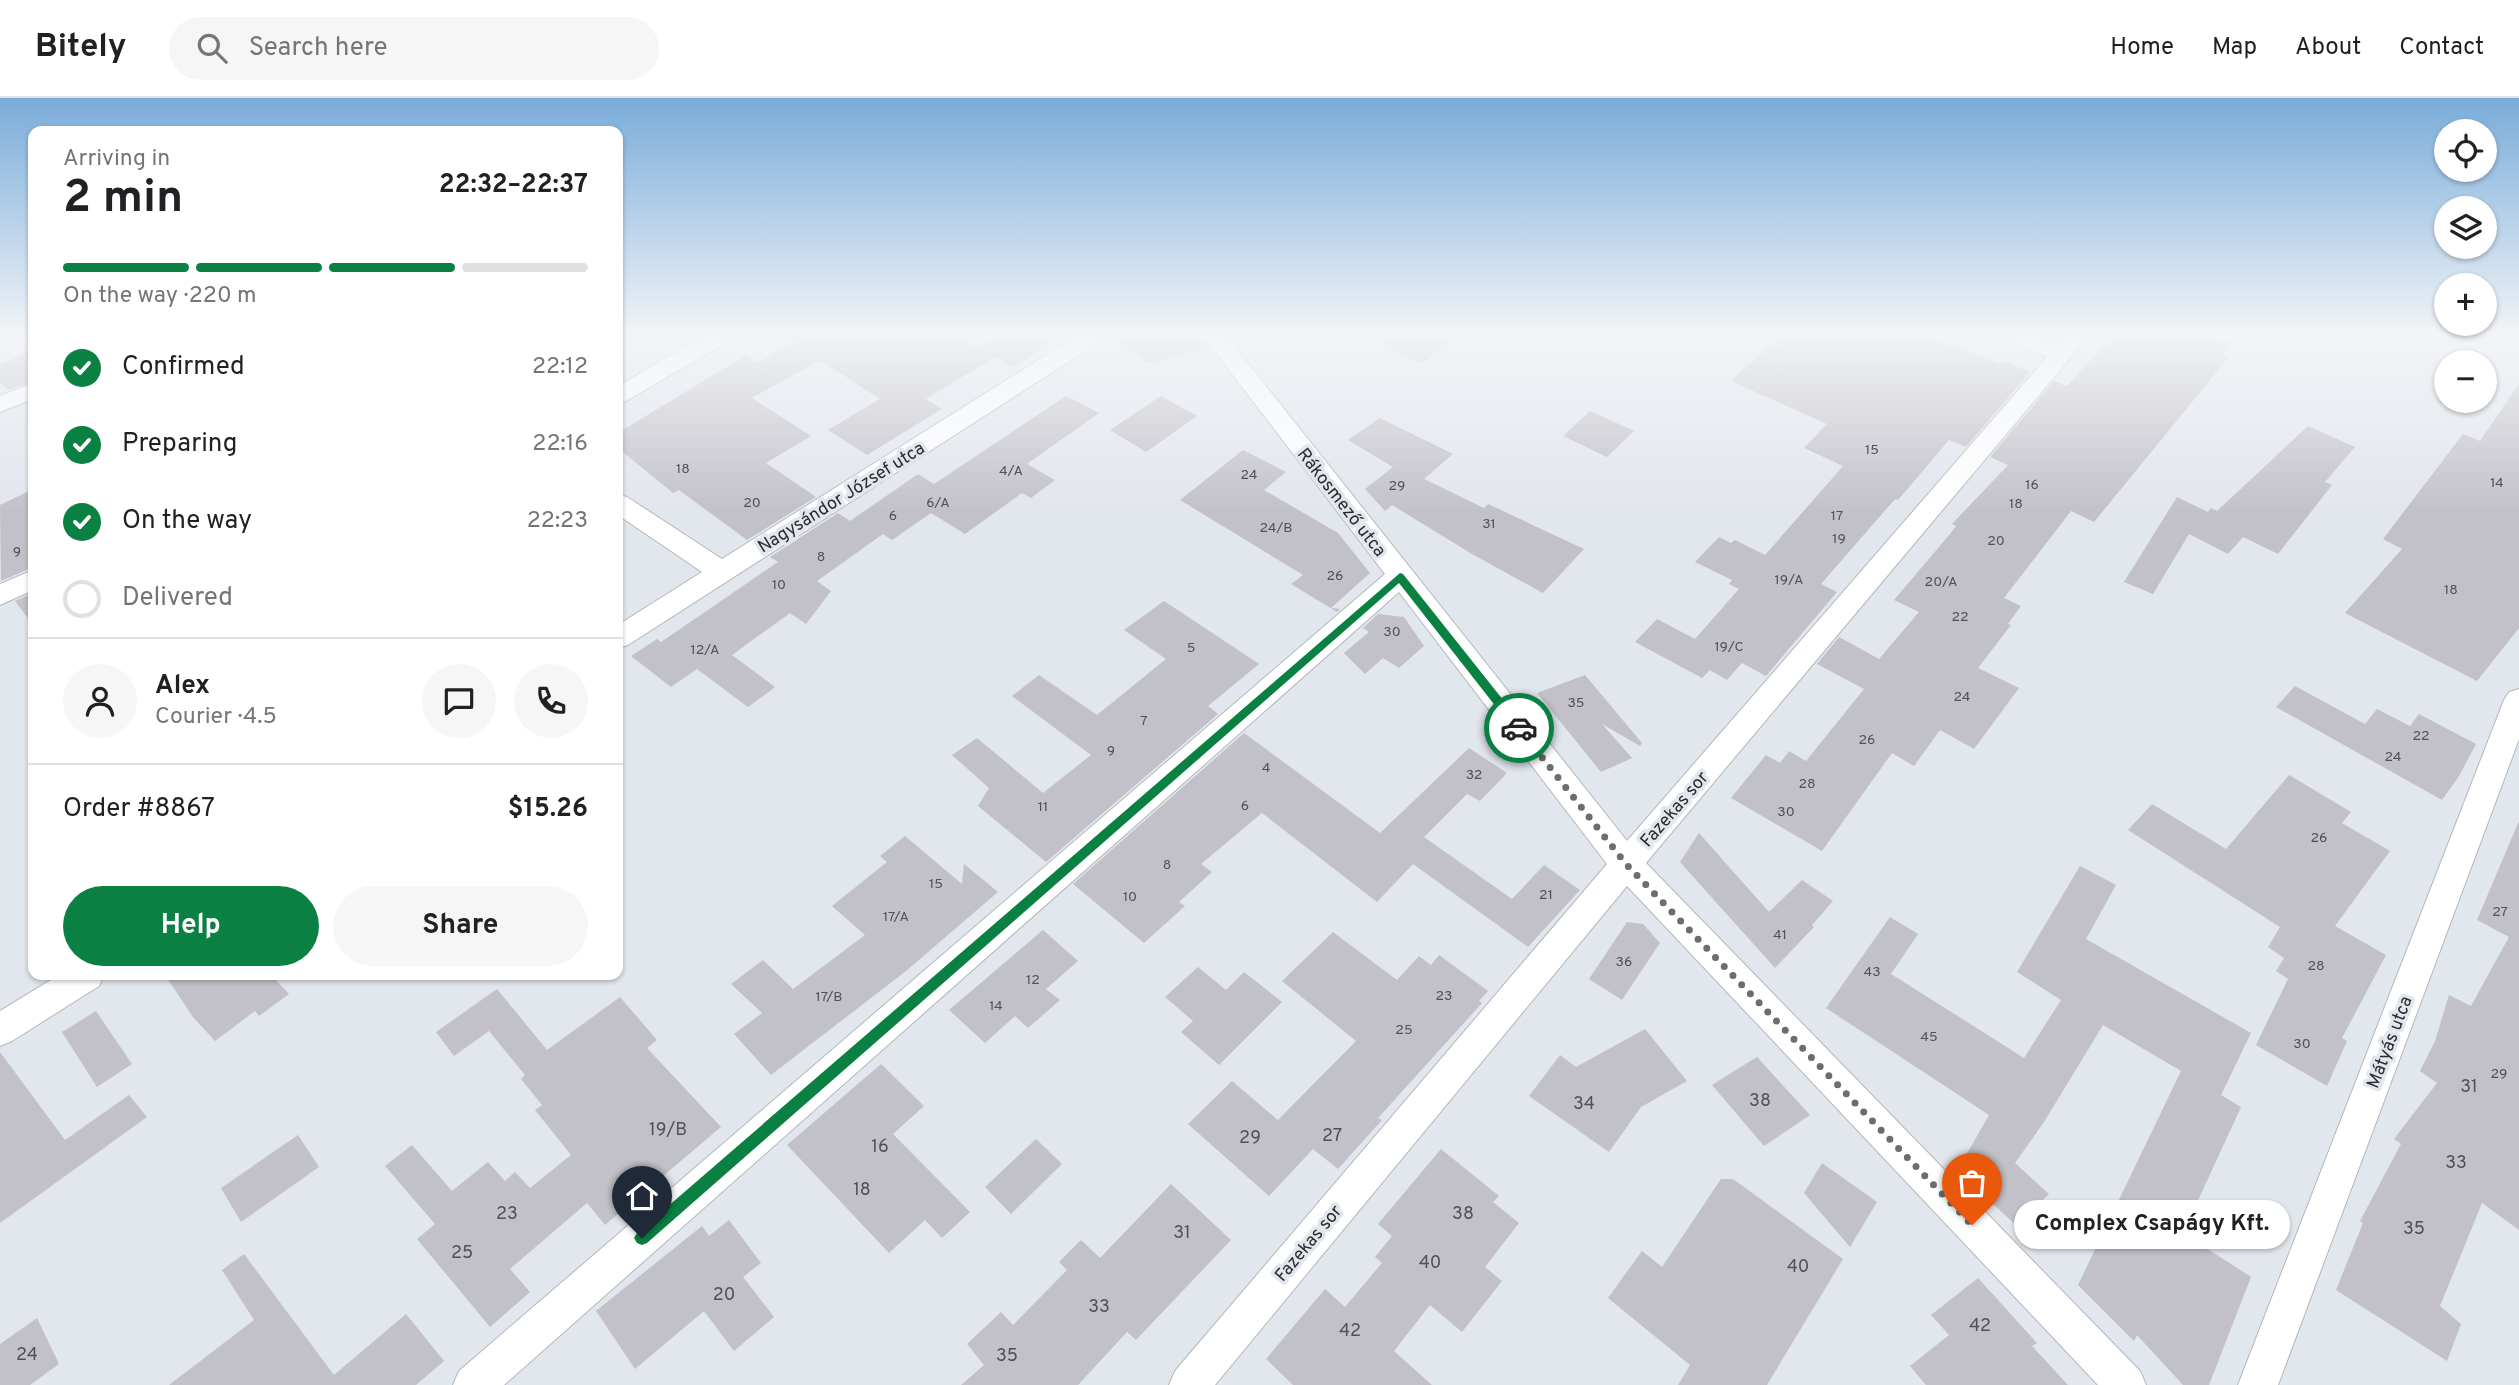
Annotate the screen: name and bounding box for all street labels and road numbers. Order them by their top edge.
street label: Nagysándor József utca [754,437,930,559]
street label: Rákosmező utca [1291,444,1391,562]
street label: Fazekas sor [1636,767,1714,853]
street label: Mátyás utca [2362,993,2419,1092]
street label: Fazekas sor [1270,1201,1348,1287]

